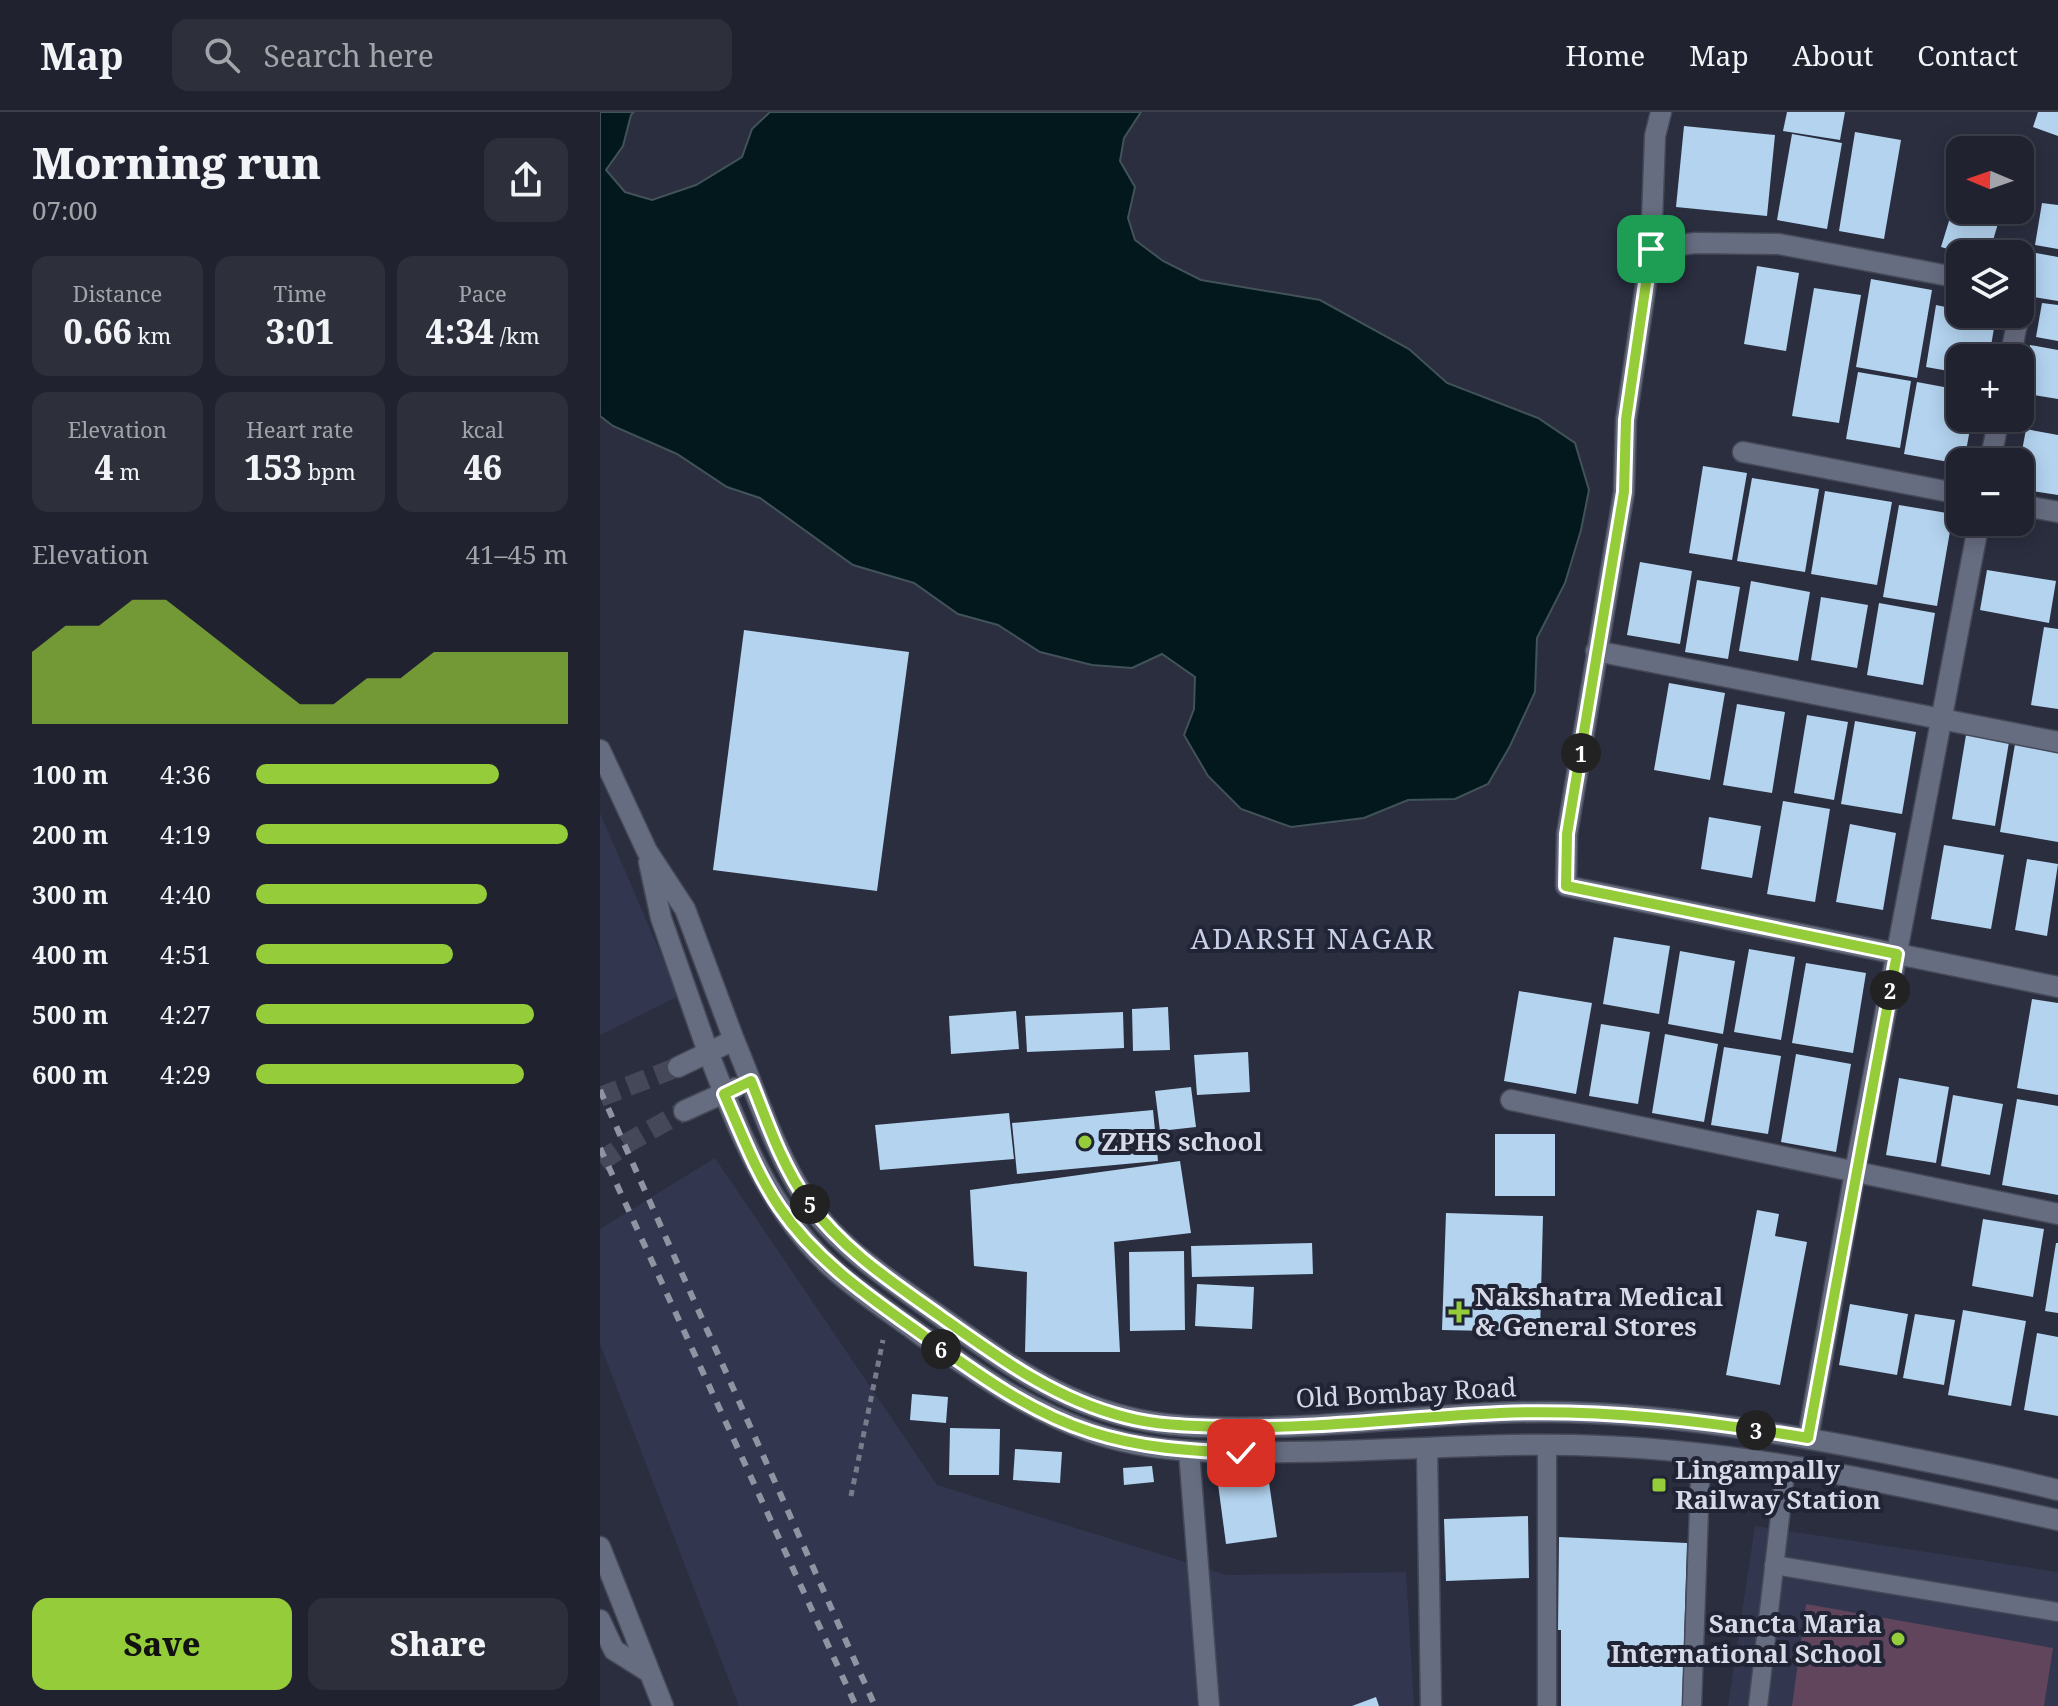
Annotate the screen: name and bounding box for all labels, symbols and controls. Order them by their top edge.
search box [172,19,732,91]
text: Map [40,29,124,81]
icon: search [200,33,244,77]
text: Search here [264,35,434,76]
text: Home [1566,36,1645,74]
text: Map [1689,36,1749,74]
text: About [1793,36,1873,74]
text: Contact [1917,36,2018,74]
text: Morning run [32,132,321,192]
north arrow [1946,136,2034,224]
map controls [1946,136,2034,536]
button: share [484,138,568,222]
text: 07:00 [32,192,98,228]
pin [1617,215,1685,283]
icon: arrive [1629,227,1673,271]
button: layers [1946,240,2034,328]
text: Distance [72,278,162,308]
text: Time [273,278,327,308]
text: Pace [459,278,507,308]
text: 0.66 [63,308,132,354]
text: 3:01 [266,308,334,354]
text: 4:34 [426,308,494,354]
text: km [132,320,171,350]
text: /km [494,320,540,350]
button: + [1946,344,2034,432]
text: Elevation [68,414,167,444]
text: Heart rate [246,414,354,444]
text: kcal [461,414,504,444]
text: 4 [94,444,114,490]
text: 153 [244,444,302,490]
text: 46 [463,444,502,490]
button: − [1946,448,2034,536]
text: m [114,456,140,486]
text: bpm [302,456,356,486]
text: Elevation [32,536,149,572]
text: 41–45 m [466,536,568,572]
pin: 1 [1561,733,1601,773]
text: 1 [1575,738,1587,768]
text: 100 m [32,756,108,792]
text: 4:36 [160,756,211,792]
text: 200 m [32,816,108,852]
text: 4:19 [160,816,211,852]
text: 300 m [32,876,108,912]
text: 4:40 [160,876,211,912]
district label: ADARSH NAGAR [1190,919,1436,957]
text: 400 m [32,936,108,972]
text: 4:51 [160,936,211,972]
pin: 2 [1870,970,1910,1010]
text: 2 [1884,975,1896,1005]
text: 500 m [32,996,108,1032]
text: 4:27 [160,996,211,1032]
text: 600 m [32,1056,108,1092]
text: 4:29 [160,1056,211,1092]
place label: ZPHS school [1101,1123,1263,1159]
marker: ZPHS school [1076,1133,1094,1151]
pin: 5 [790,1184,830,1224]
text: 5 [804,1189,816,1219]
place label: Nakshatra Medical & General Stores [1475,1278,1723,1344]
marker: Nakshatra Medical & General Stores [1450,1303,1468,1321]
pin: 6 [921,1329,961,1369]
text: 6 [935,1334,947,1364]
street label: Old Bombay Road [1295,1368,1517,1416]
pin: 3 [1736,1410,1776,1450]
text: 3 [1750,1415,1762,1445]
pin [1207,1419,1275,1487]
icon: check [1219,1431,1263,1475]
place label: Lingampally Railway Station [1675,1451,1881,1517]
marker: Lingampally Railway Station [1650,1476,1668,1494]
button: Save [32,1598,292,1690]
button: Share [308,1598,568,1690]
place label: Sancta Maria International School [1611,1605,1882,1671]
marker: Sancta Maria International School [1889,1630,1907,1648]

